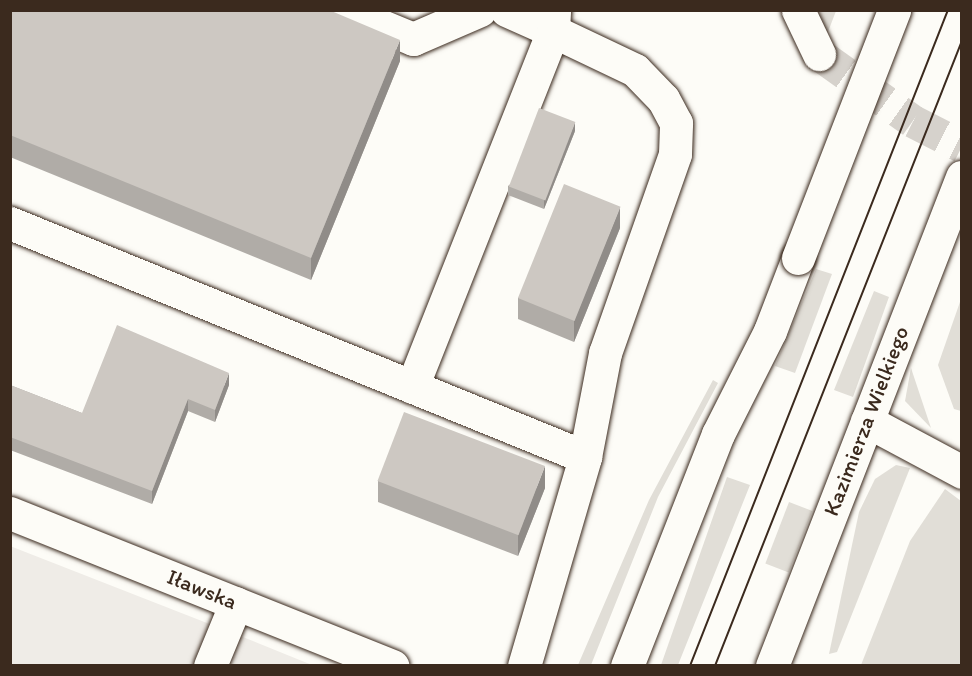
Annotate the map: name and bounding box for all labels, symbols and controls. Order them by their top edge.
street label: Kazimierza Wielkiego [818,323,914,519]
street label: Iławska [163,563,241,615]

